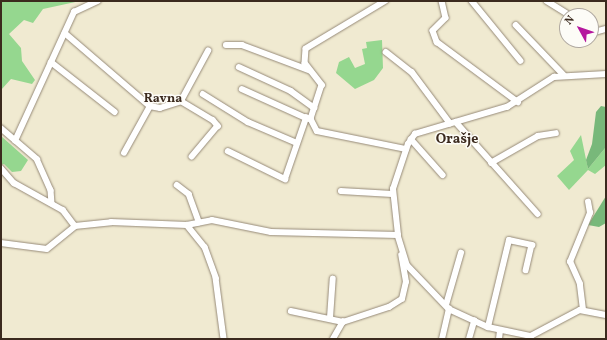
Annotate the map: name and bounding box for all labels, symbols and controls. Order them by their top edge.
north arrow [559,8,599,48]
text: N [562,13,579,28]
district label: Ravna [144,91,182,107]
district label: Orašje [436,132,478,148]

